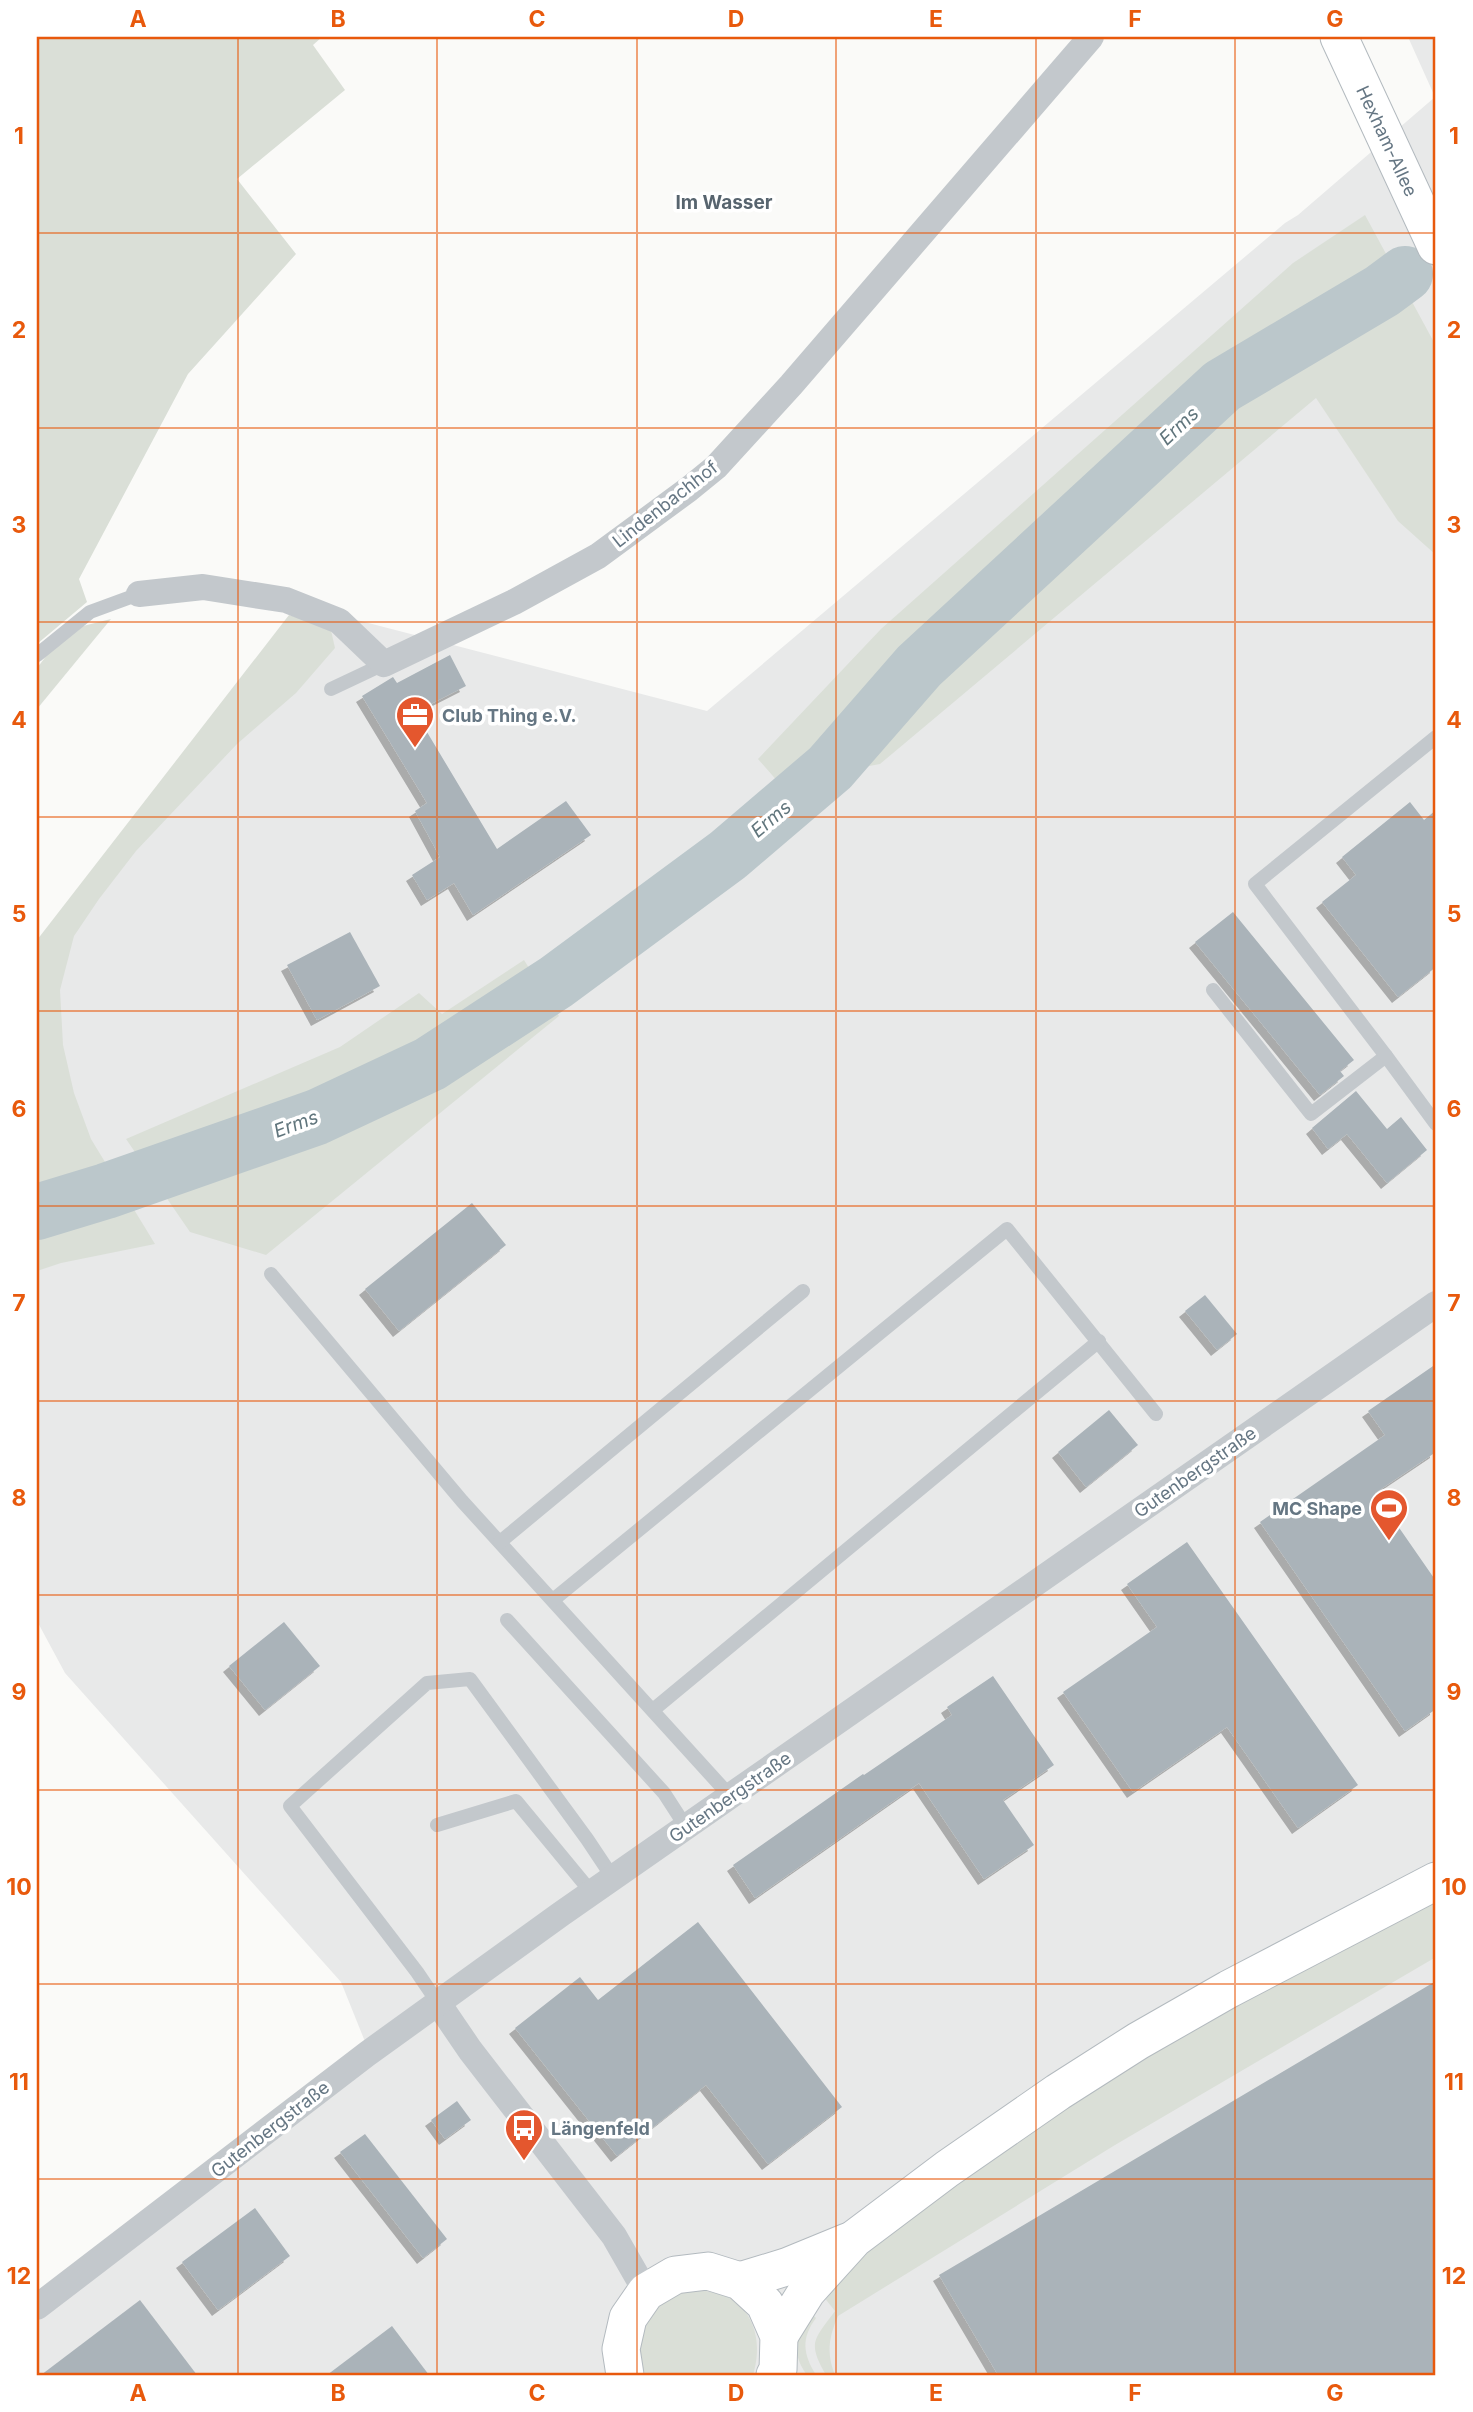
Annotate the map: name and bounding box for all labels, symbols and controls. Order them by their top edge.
text: A [129,5,147,33]
text: B [330,5,346,33]
text: C [528,5,546,33]
text: D [728,5,744,33]
text: E [929,5,943,33]
text: F [1128,5,1142,33]
text: G [1326,5,1344,33]
street label: Hexham-Allee [1352,82,1422,200]
text: 1 [14,122,24,150]
text: 1 [1449,122,1459,150]
district label: Im Wasser [675,191,773,214]
text: 2 [12,316,26,344]
text: 2 [1447,316,1461,344]
water label: Erms [1154,402,1204,450]
street label: Lindenbachhof [608,456,722,552]
text: 3 [12,511,26,539]
text: 3 [1447,511,1461,539]
office icon: Club Thing e.V. [394,694,436,749]
place label: Club Thing e.V. [442,705,576,726]
text: 4 [11,706,27,734]
text: 4 [1446,706,1462,734]
water label: Erms [746,796,796,842]
text: 5 [12,900,26,928]
text: 5 [1447,900,1461,928]
text: 6 [12,1095,26,1123]
text: 6 [1447,1095,1461,1123]
water label: Erms [271,1105,321,1143]
text: 7 [12,1289,26,1317]
text: 7 [1447,1289,1461,1317]
street label: Gutenbergstraße [1130,1422,1260,1522]
text: 8 [12,1484,26,1512]
text: 8 [1447,1484,1461,1512]
sports icon: MC Shape [1368,1487,1410,1542]
place label: MC Shape [1272,1498,1362,1519]
text: 9 [12,1678,26,1706]
text: 9 [1447,1678,1461,1706]
street label: Gutenbergstraße [665,1747,795,1847]
text: 10 [6,1873,32,1901]
text: 10 [1441,1873,1467,1901]
text: 11 [9,2068,29,2096]
text: 11 [1444,2068,1464,2096]
street label: Gutenbergstraße [207,2076,333,2182]
bus stop icon: Längenfeld [503,2107,545,2162]
place label: Längenfeld [551,2118,650,2139]
text: 12 [7,2262,31,2290]
text: 12 [1442,2262,1466,2290]
text: A [129,2379,147,2407]
text: B [330,2379,346,2407]
text: C [528,2379,546,2407]
text: D [728,2379,744,2407]
text: E [929,2379,943,2407]
text: F [1128,2379,1142,2407]
text: G [1326,2379,1344,2407]

